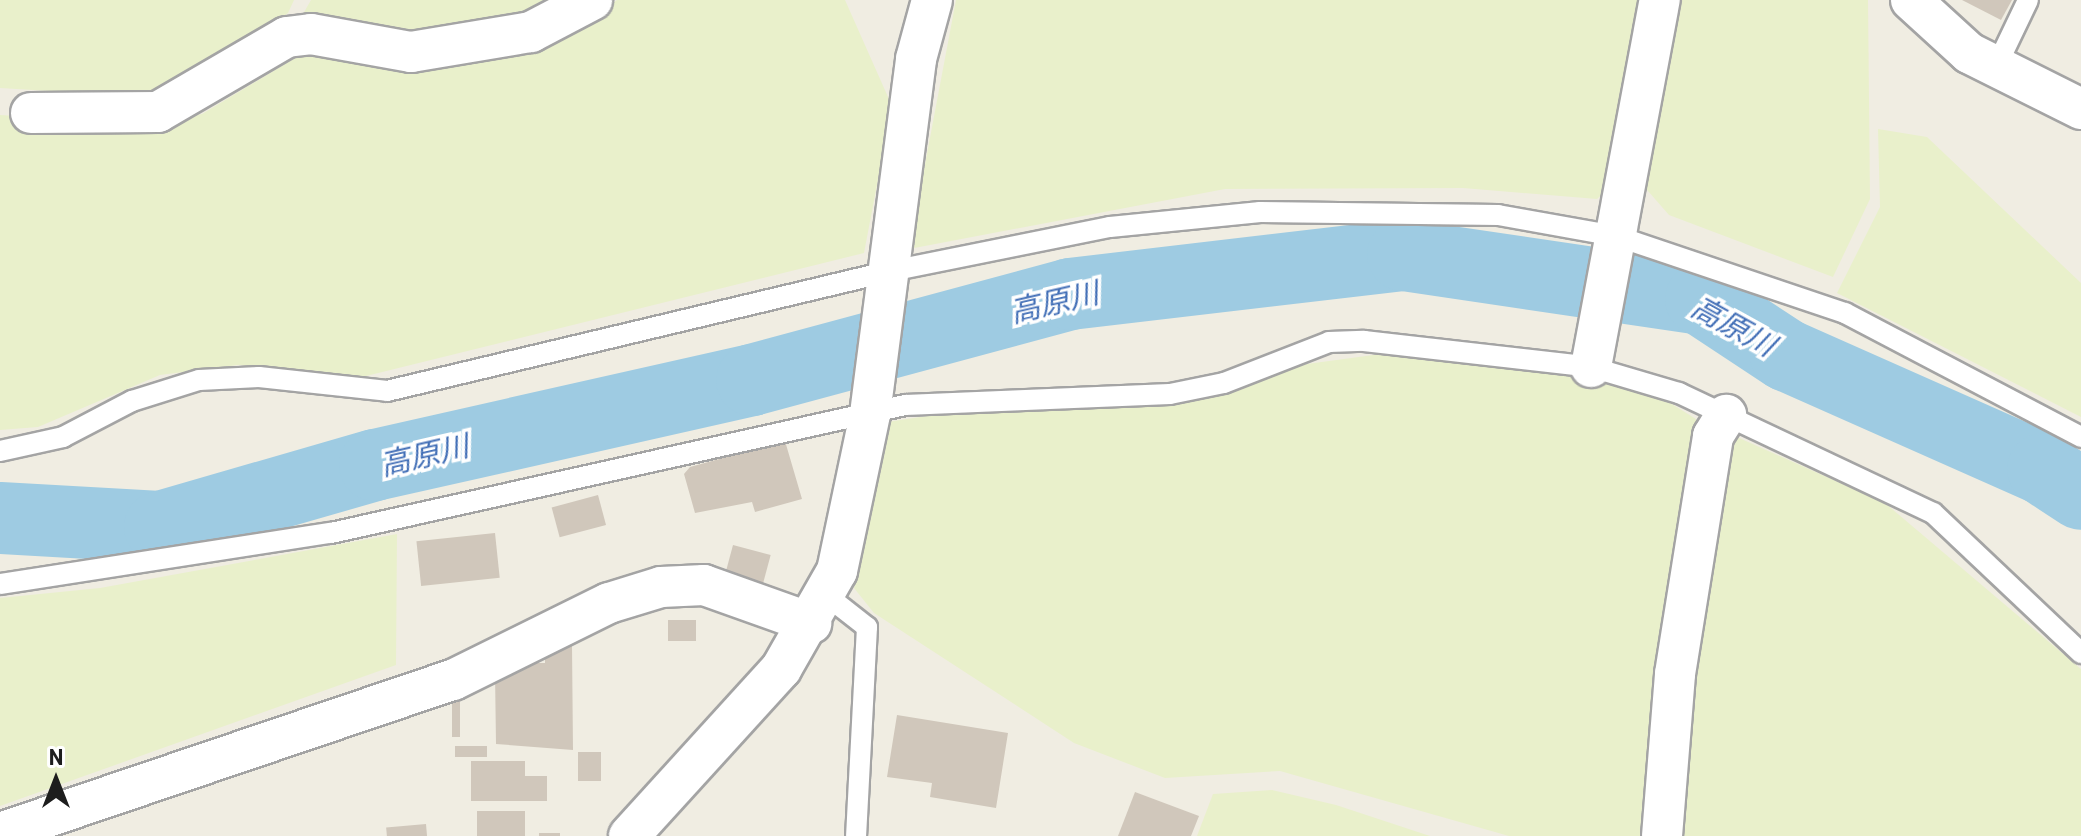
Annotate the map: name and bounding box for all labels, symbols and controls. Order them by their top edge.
water label: 高原川 [1006,273,1102,329]
water label: 高原川 [1686,287,1782,363]
water label: 高原川 [376,426,472,482]
north arrow [16,740,96,820]
text: N [49,743,63,769]

